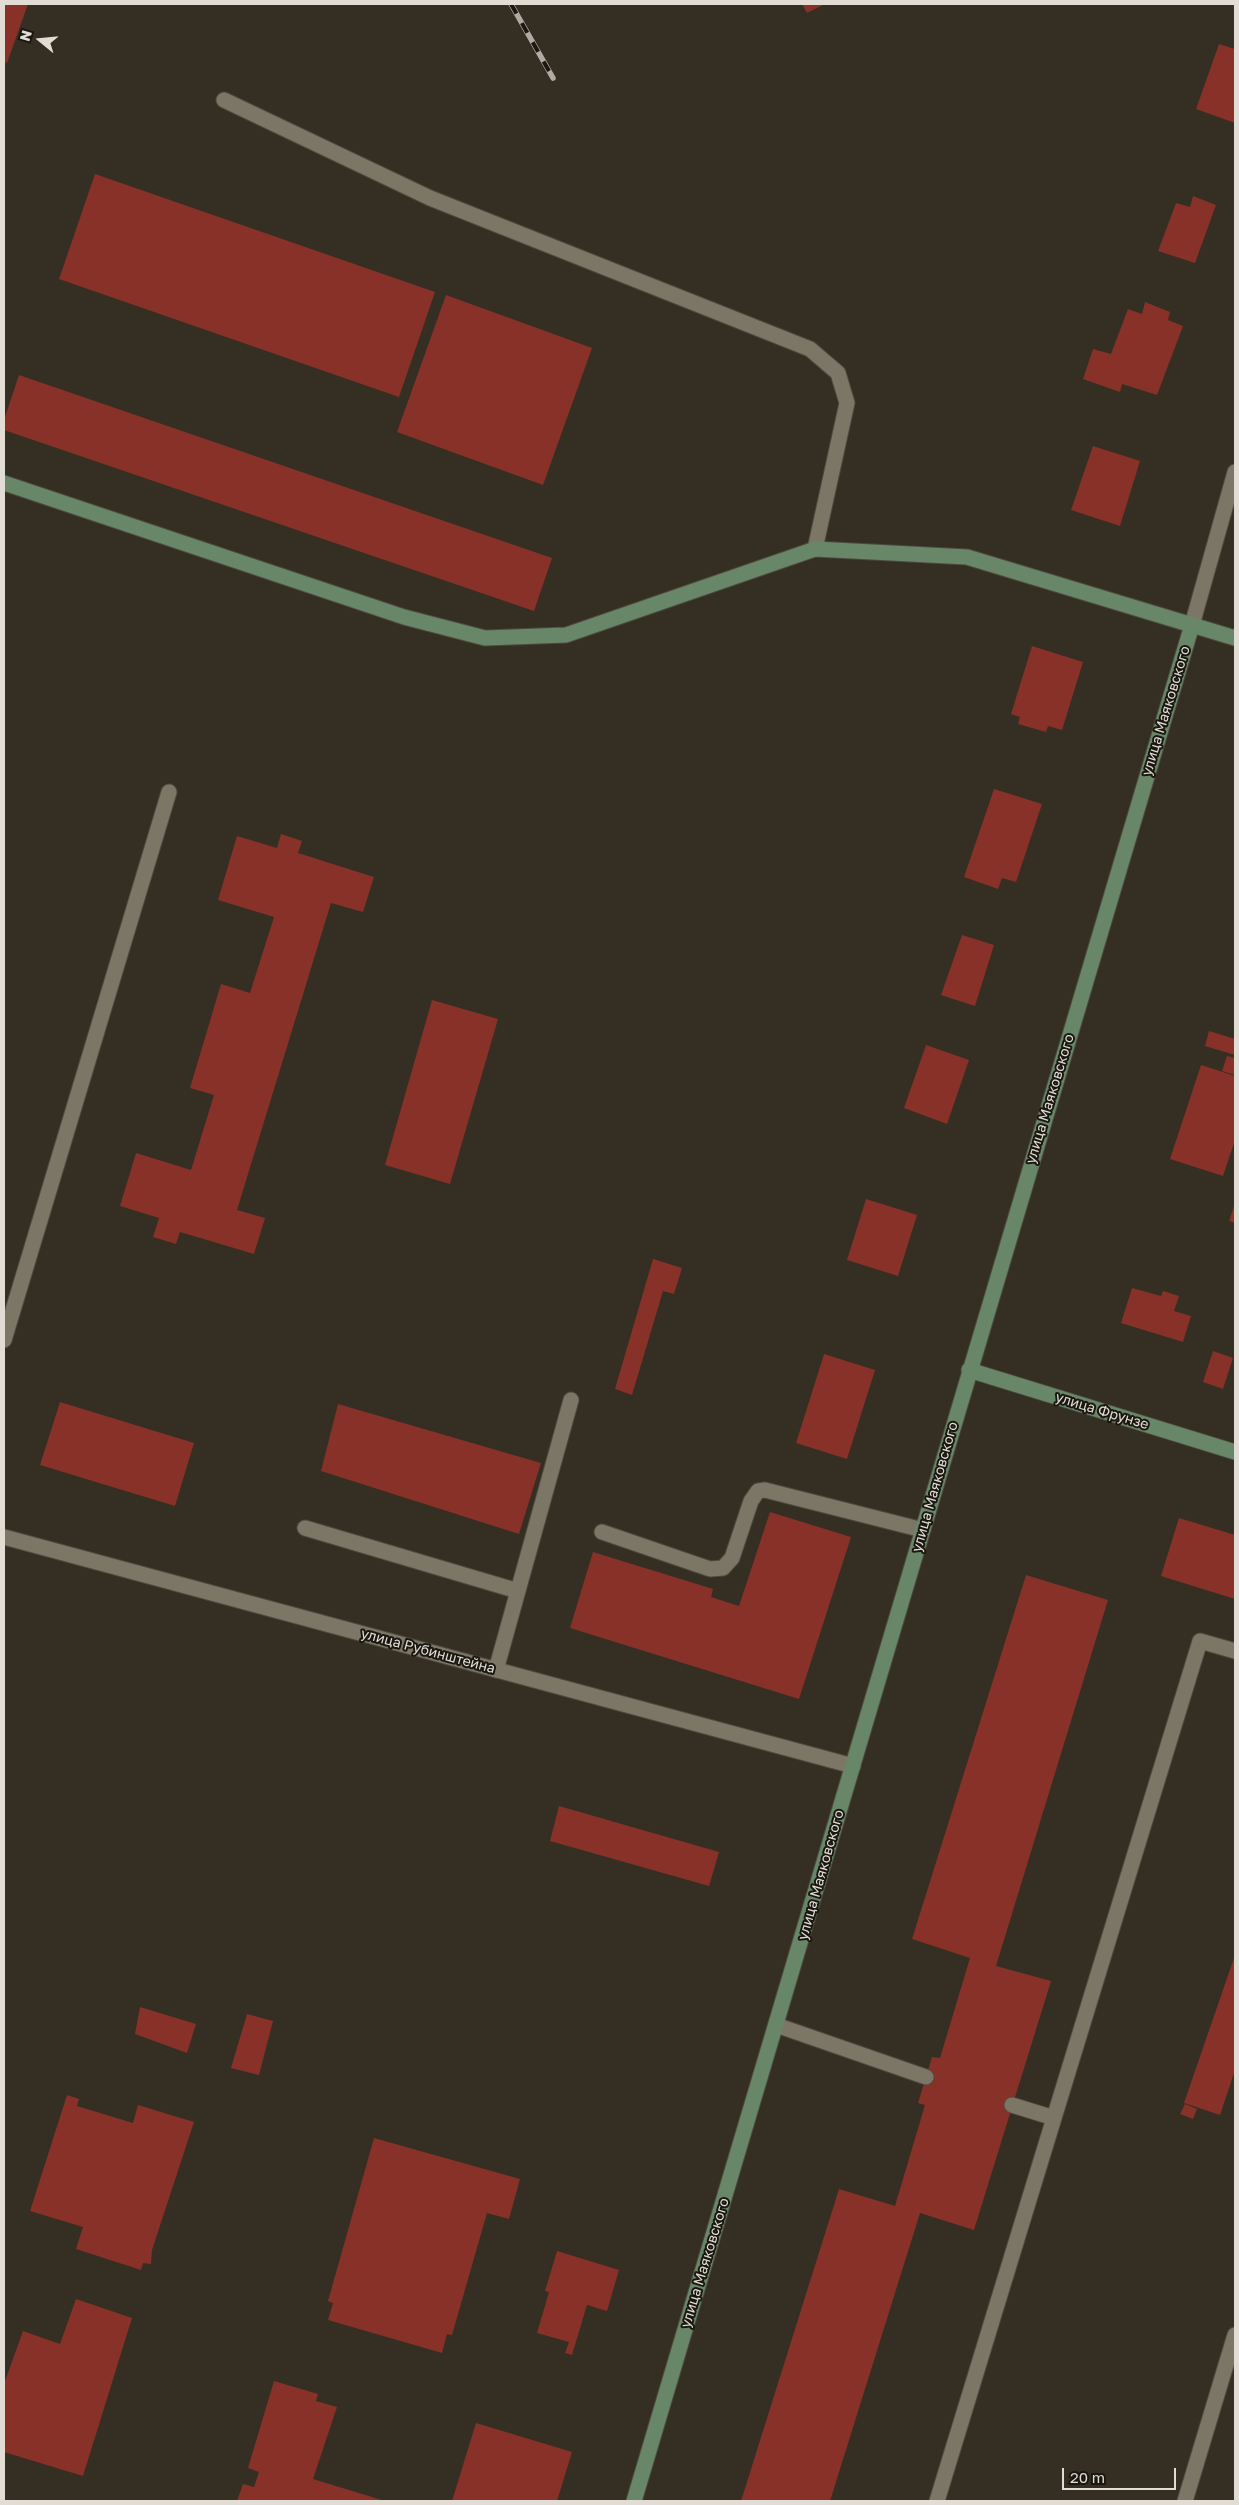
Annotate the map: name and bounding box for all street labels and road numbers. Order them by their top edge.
street label: улица Маяковского [1138,644,1194,778]
street label: улица Маяковского [1022,1032,1078,1166]
street label: улица Фрунзе [1053,1389,1151,1433]
street label: улица Маяковского [908,1420,962,1554]
street label: улица Рубинштейна [359,1625,497,1677]
street label: улица Маяковского [794,1808,848,1942]
street label: улица Маяковского [677,2196,733,2330]

